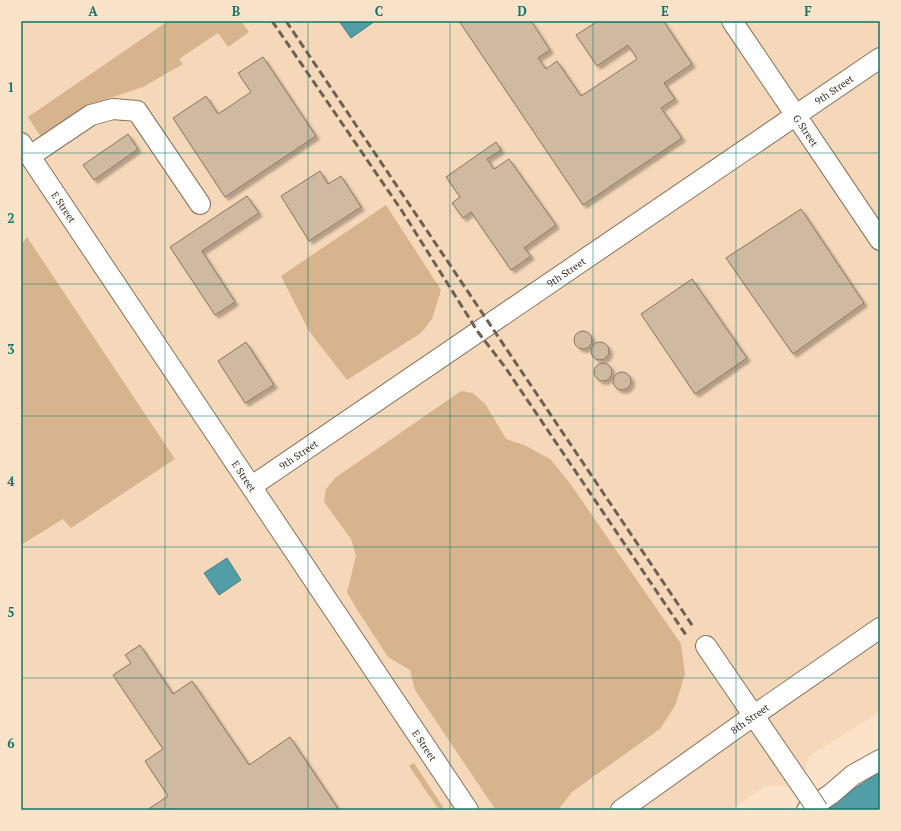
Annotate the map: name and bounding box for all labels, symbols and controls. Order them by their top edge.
text: A [88,2,98,20]
text: B [232,2,240,20]
text: C [375,2,383,20]
text: D [517,2,527,20]
text: E [661,2,669,20]
text: F [804,2,812,20]
street label: 9th Street [812,72,856,107]
text: 1 [7,78,15,96]
street label: G Street [790,112,822,149]
street label: E Street [49,189,79,225]
text: 2 [7,209,15,227]
street label: 9th Street [544,254,588,290]
text: 3 [7,340,15,358]
street label: 9th Street [276,437,320,472]
street label: E Street [229,458,260,494]
text: 4 [7,472,15,490]
text: 5 [7,603,15,621]
street label: 8th Street [728,700,772,736]
street label: E Street [409,727,440,764]
text: 6 [7,734,15,752]

